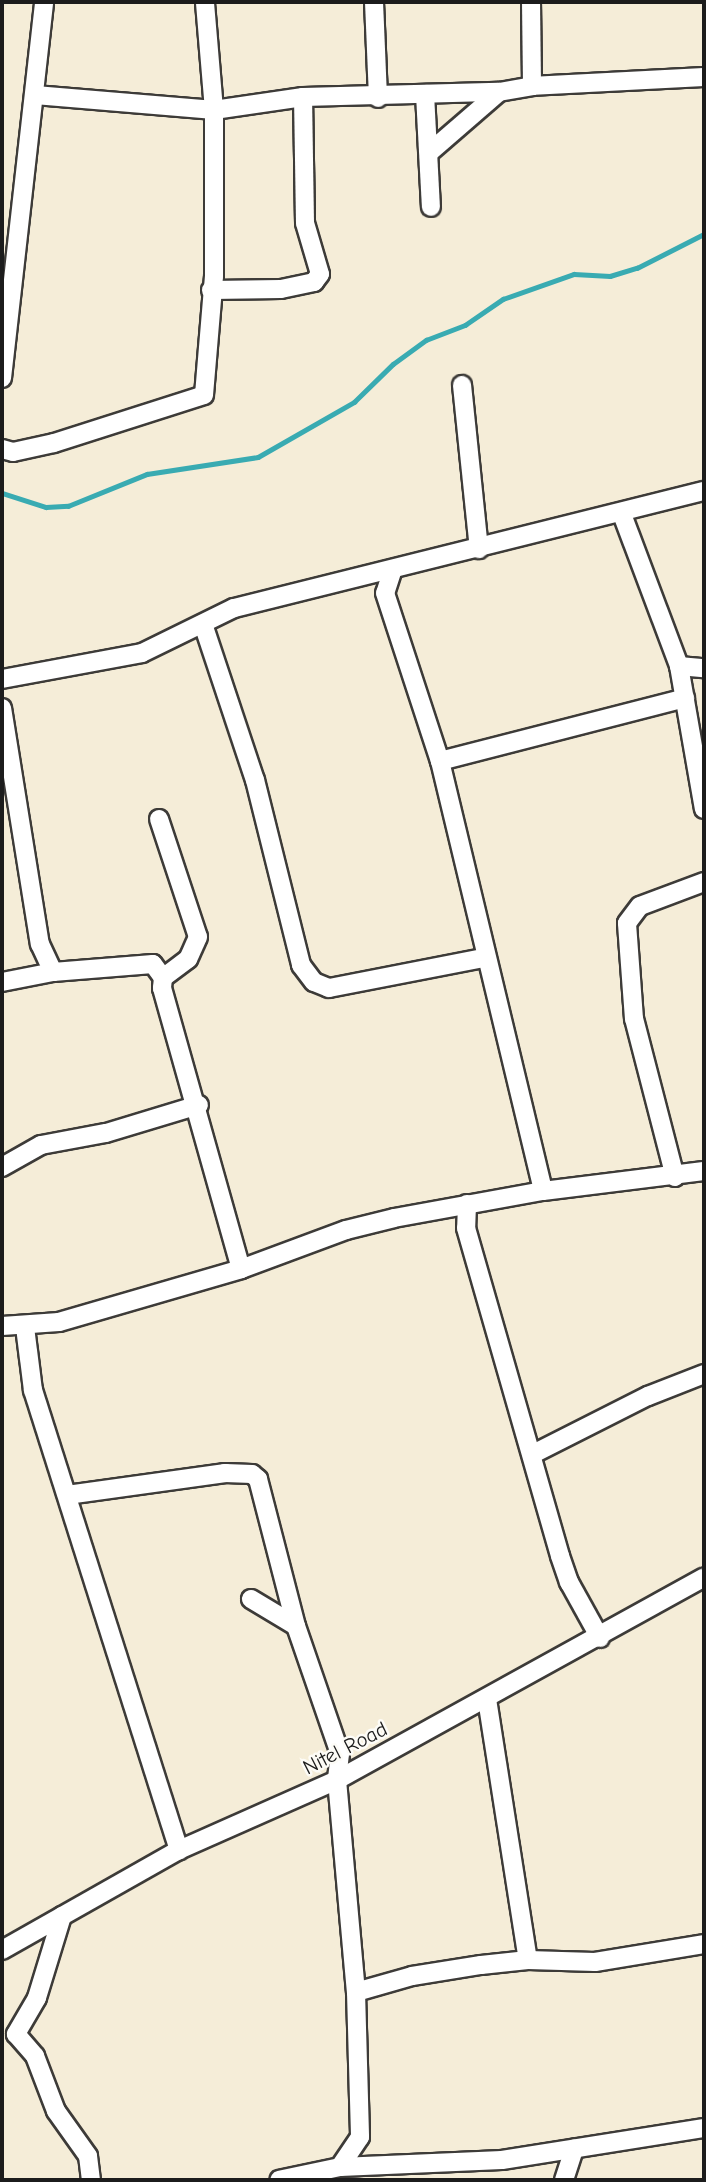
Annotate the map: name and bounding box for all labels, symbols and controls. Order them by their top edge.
street label: Nitel Road [299,1716,391,1780]

